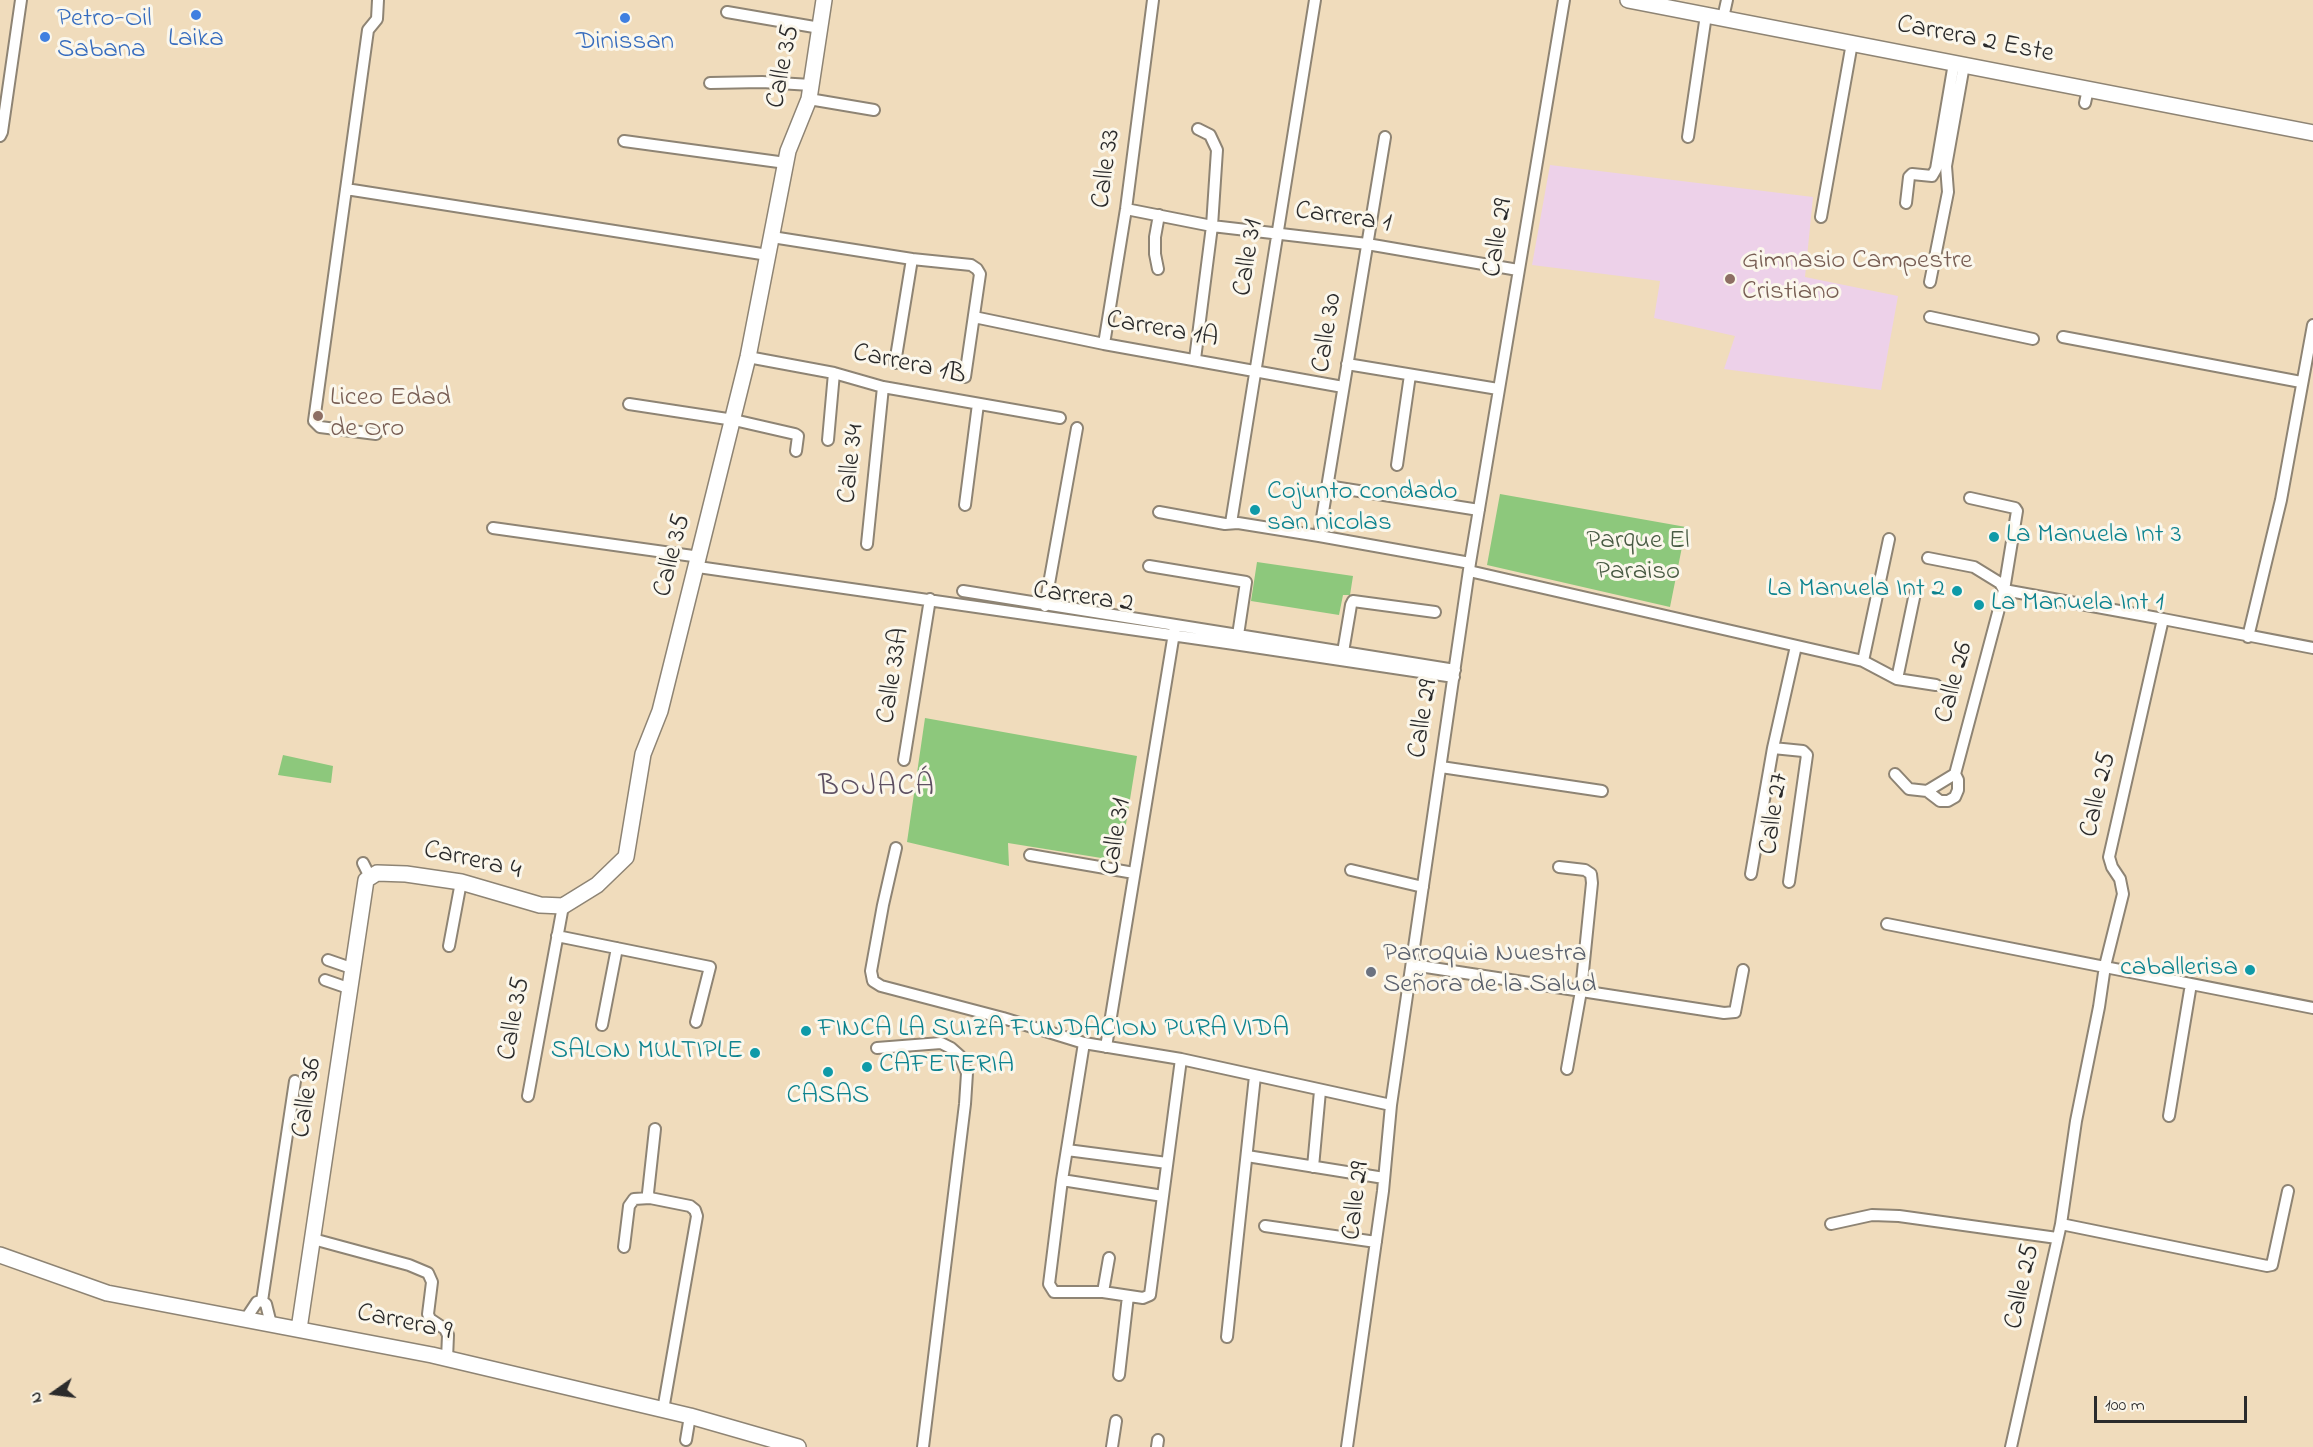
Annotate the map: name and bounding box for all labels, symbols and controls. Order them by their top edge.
place label: Petro-Oil Sabana [57,5,152,68]
marker: Laika [189,8,203,22]
street label: Carrera 2 Este [1894,10,2056,72]
marker: Dinissan [618,11,632,25]
street label: Calle 35 [761,23,809,111]
place label: Laika [168,25,224,57]
place label: Dinissan [576,28,674,60]
marker: Petro-Oil Sabana [38,30,52,44]
street label: Calle 33 [1086,127,1130,211]
street label: Carrera 1 [1293,196,1393,242]
street label: Calle 29 [1478,197,1522,279]
street label: Calle 31 [1228,217,1272,299]
place label: Gimnasio Campestre Cristiano [1742,247,1972,310]
marker: Gimnasio Campestre Cristiano [1723,272,1737,286]
street label: Calle 30 [1307,291,1351,375]
street label: Carrera 1A [1103,305,1221,357]
street label: Carrera 1B [850,338,968,394]
place label: Liceo Edad de Oro [330,384,451,447]
marker: Liceo Edad de Oro [311,409,325,423]
street label: Calle 34 [833,423,873,505]
place label: Cojunto condado san nicolas [1267,478,1458,541]
marker: Cojunto condado san nicolas [1248,503,1262,517]
street label: Calle 35 [648,511,700,601]
place label: La Manuela Int 3 [2006,521,2182,553]
park label: Parque El Paraiso [1586,527,1690,590]
marker: La Manuela Int 3 [1987,530,2001,544]
place label: La Manuela Int 2 [1767,575,1945,607]
street label: Carrera 2 [1031,576,1135,622]
marker: La Manuela Int 2 [1950,584,1964,598]
place label: La Manuela Int 1 [1991,589,2164,621]
marker: La Manuela Int 1 [1972,598,1986,612]
street label: Calle 33A [871,626,919,726]
street label: Calle 26 [1930,639,1982,727]
street label: Calle 29 [1403,678,1447,760]
street label: Calle 25 [2075,749,2125,841]
district label: BOJACÁ [819,771,935,807]
street label: Calle 27 [1754,771,1798,857]
street label: Calle 31 [1096,796,1140,878]
street label: Carrera 4 [420,835,524,889]
place label: Parroquia Nuestra Señora de la Salud [1383,940,1596,1003]
place label: caballerisa [2120,954,2238,986]
marker: caballerisa [2243,963,2257,977]
marker: Parroquia Nuestra Señora de la Salud [1364,965,1378,979]
street label: Calle 35 [493,975,539,1063]
place label: FINCA LA SUIZA FUNDACION PURA VIDA [818,1015,1289,1047]
marker: FINCA LA SUIZA FUNDACION PURA VIDA [799,1024,813,1038]
place label: SALON MULTIPLE [551,1037,743,1069]
marker: SALON MULTIPLE [748,1046,762,1060]
place label: CAFETERIA [879,1051,1014,1083]
street label: Calle 36 [287,1056,331,1140]
marker: CAFETERIA [860,1060,874,1074]
marker: CASAS [821,1065,835,1079]
place label: CASAS [787,1082,869,1114]
street label: Calle 29 [1337,1160,1379,1242]
street label: Calle 25 [1999,1241,2049,1333]
street label: Carrera 9 [354,1298,454,1350]
north arrow [24,1363,84,1423]
scale bar [2097,1384,2250,1422]
text: N [24,1389,49,1406]
text: 100 m [2105,1393,2145,1419]

